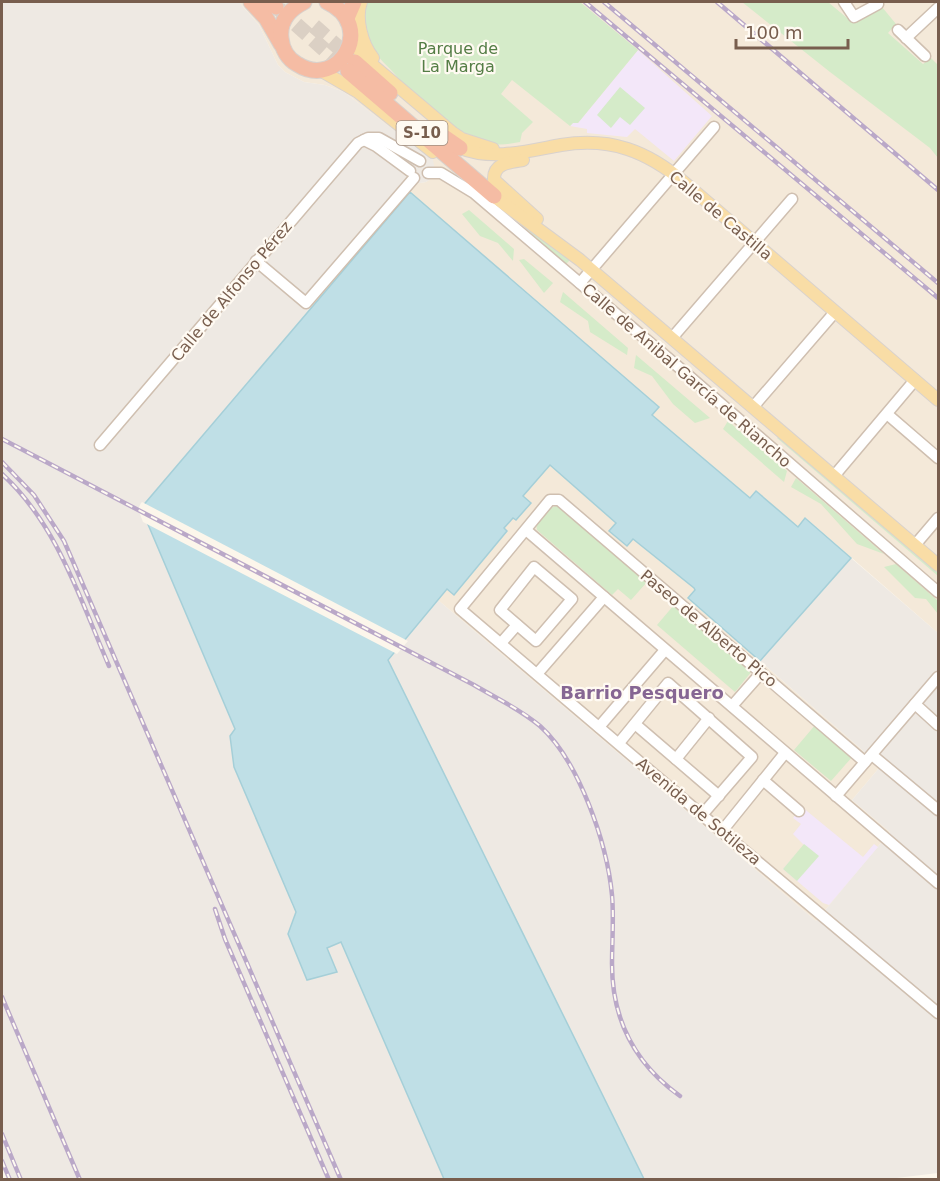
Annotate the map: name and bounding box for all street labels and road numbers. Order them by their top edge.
road number: S-10 [396,121,448,145]
street label: Calle de Castilla [665,167,776,264]
street label: Calle de Alfonso Pérez [167,217,296,365]
street label: Calle de Anibal García de Riancho [578,279,795,471]
street label: Paseo de Alberto Pico [637,566,781,691]
street label: Avenida de Sotileza [632,754,765,869]

